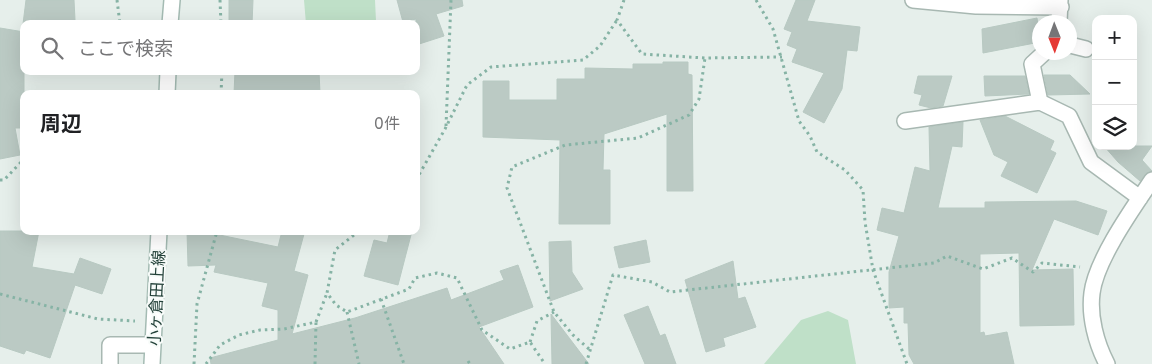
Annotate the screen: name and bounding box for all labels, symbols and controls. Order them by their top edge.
north arrow [1032,15,1077,60]
map controls [1092,15,1137,150]
button: + [1092,15,1137,60]
search box [20,20,420,75]
icon: search [38,34,66,62]
text: ここで検索 [78,38,173,62]
button: − [1092,60,1137,105]
button: layers [1092,105,1137,150]
text: 周辺 [40,112,82,139]
text: 0件 [374,115,400,135]
street label: 小ヶ倉田上線 [145,250,170,347]

